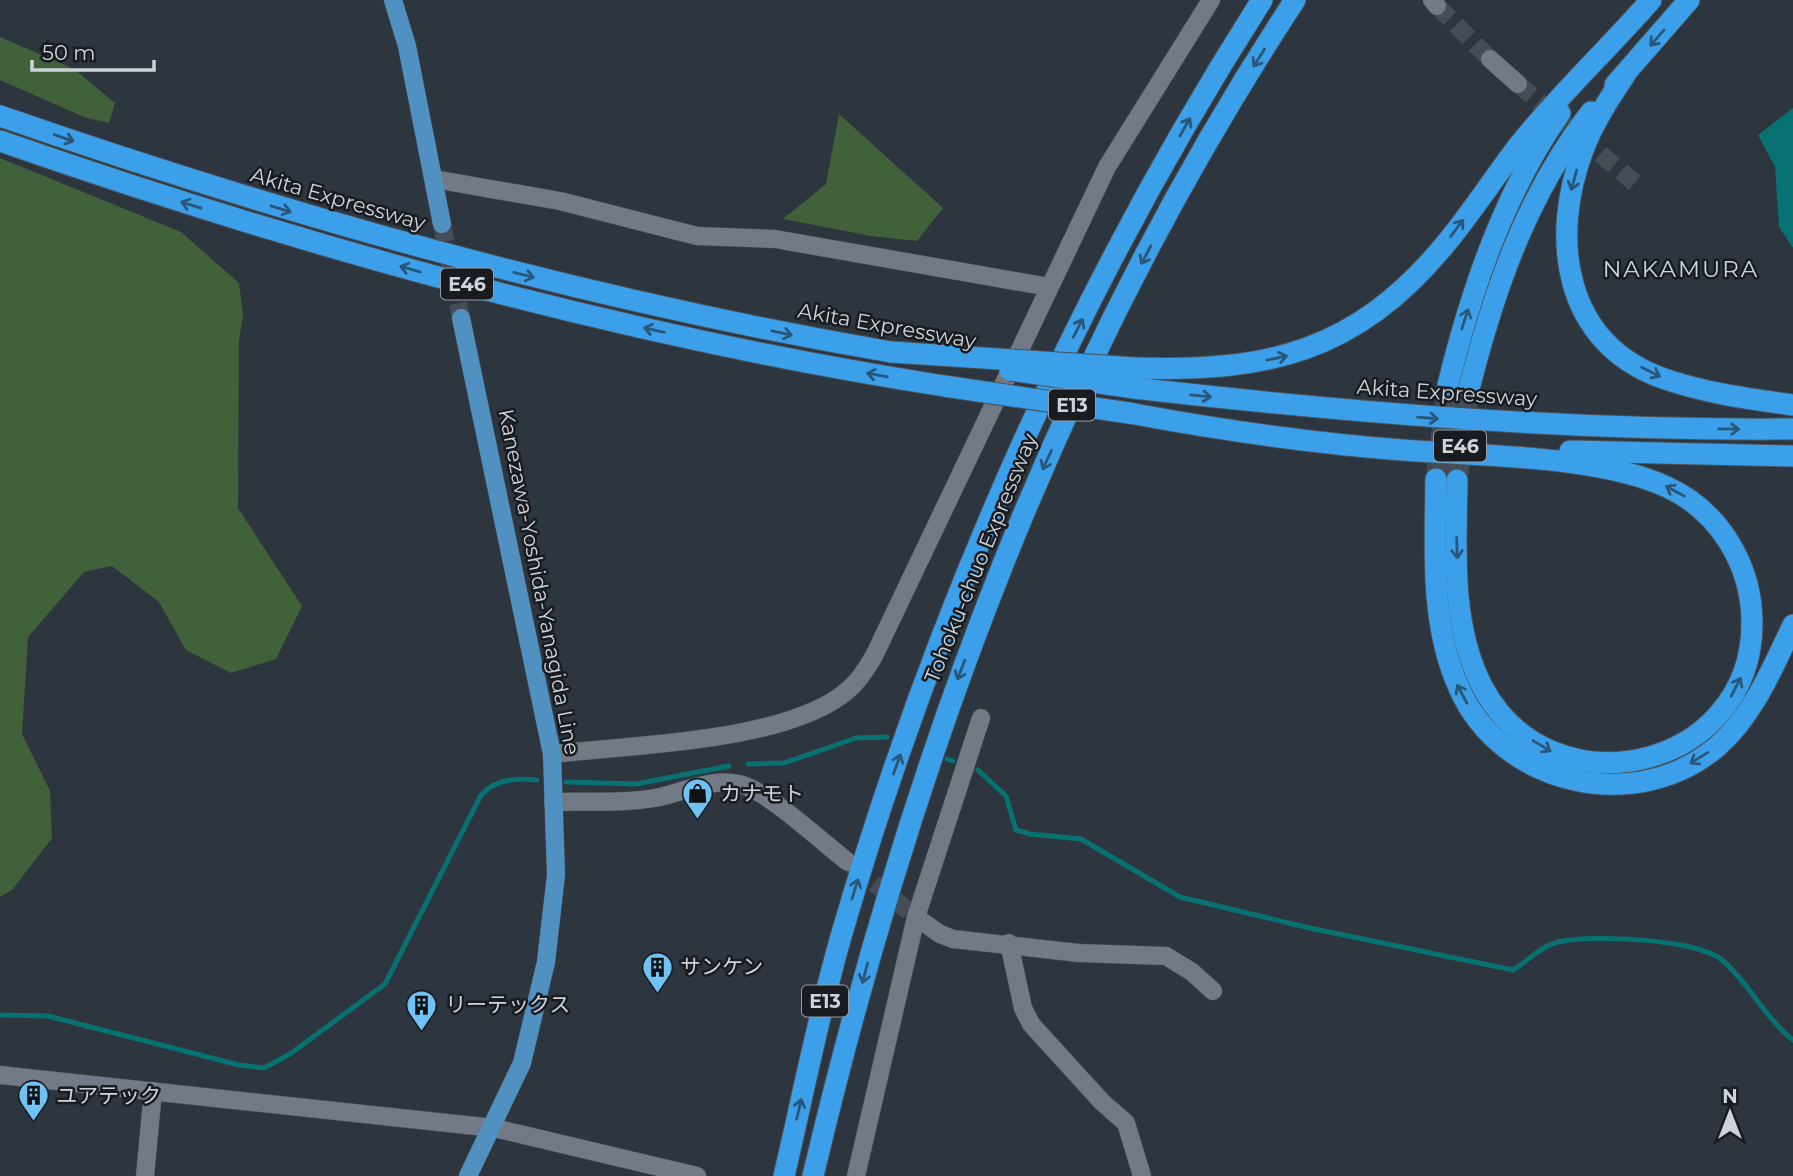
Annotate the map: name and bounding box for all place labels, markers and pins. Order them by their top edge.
shop icon: カナモト [680,777,714,821]
place label: カナモト [720,781,804,806]
building icon: サンケン [640,950,674,994]
place label: サンケン [680,954,763,979]
building icon: リーテックス [405,988,439,1032]
place label: リーテックス [445,992,570,1017]
building icon: ユアテック [16,1079,50,1123]
place label: ユアテック [56,1083,161,1108]

